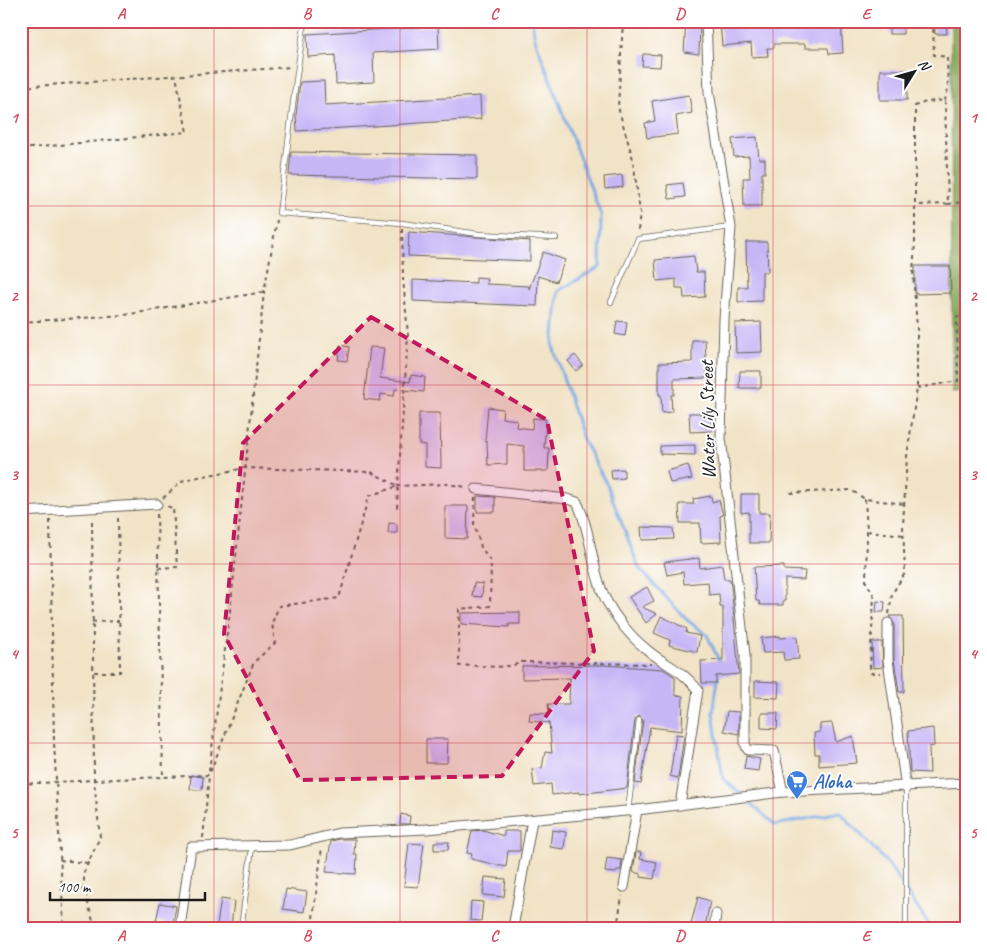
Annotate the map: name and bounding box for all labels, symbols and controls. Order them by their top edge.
text: A [117,4,127,24]
text: B [303,4,313,24]
text: C [490,4,500,24]
text: D [675,4,686,24]
text: E [862,4,873,24]
north arrow [890,48,940,98]
text: N [915,56,935,75]
text: 1 [10,108,19,128]
text: 1 [969,108,978,128]
text: 2 [10,286,19,306]
text: 2 [969,286,978,306]
street label: Water Lily Street [694,358,721,479]
text: 3 [10,465,19,485]
text: 3 [969,465,978,485]
text: 4 [10,644,19,664]
text: 4 [969,644,978,664]
supermarket icon: Aloha [785,769,809,800]
place label: Aloha [813,769,853,794]
text: 5 [11,823,20,843]
text: 5 [970,823,979,843]
scale bar [50,869,205,901]
text: 100 m [58,878,92,897]
text: A [117,926,127,946]
text: B [303,926,313,946]
text: C [490,926,500,946]
text: D [675,926,686,946]
text: E [862,926,873,946]

